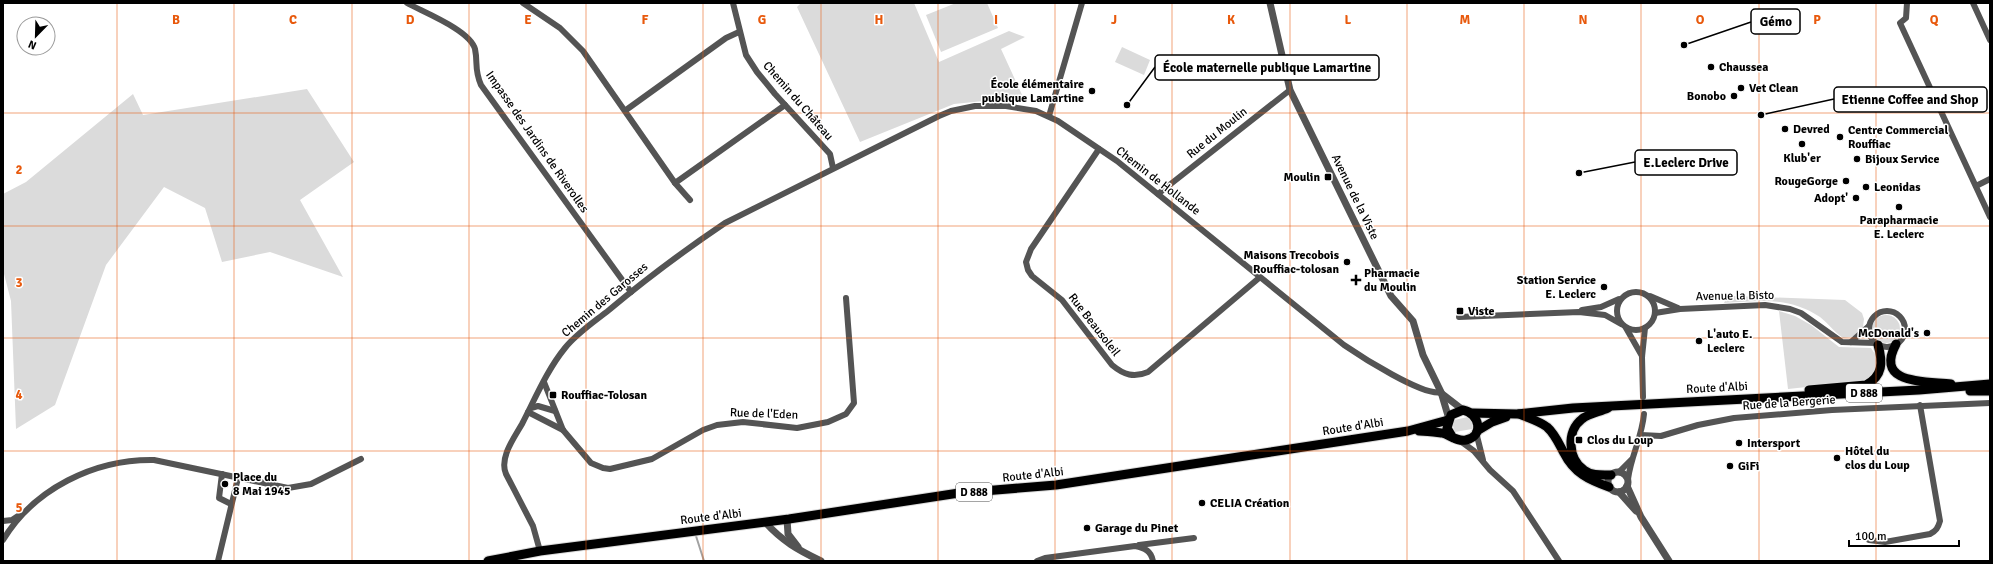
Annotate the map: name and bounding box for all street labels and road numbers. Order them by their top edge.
street label: Chemin du Château [760,58,836,144]
street label: Impasse des Jardins de Riverolles [482,68,592,216]
street label: Rue du Moulin [1184,104,1250,162]
street label: Chemin de Hollande [1113,143,1203,219]
street label: Avenue de la Viste [1328,152,1382,242]
street label: Chemin des Garosses [559,260,651,340]
street label: Avenue la Bisto [1696,288,1774,304]
street label: Rue Beausoleil [1065,291,1124,360]
street label: Route d'Albi [1686,379,1748,397]
road number: D 888 [1846,384,1882,402]
street label: Rue de la Bergerie [1742,392,1836,414]
street label: Rue de l'Eden [730,405,798,423]
street label: Route d'Albi [1321,415,1385,439]
street label: Route d'Albi [1002,464,1064,486]
road number: D 888 [956,483,992,501]
street label: Route d'Albi [679,506,743,528]

